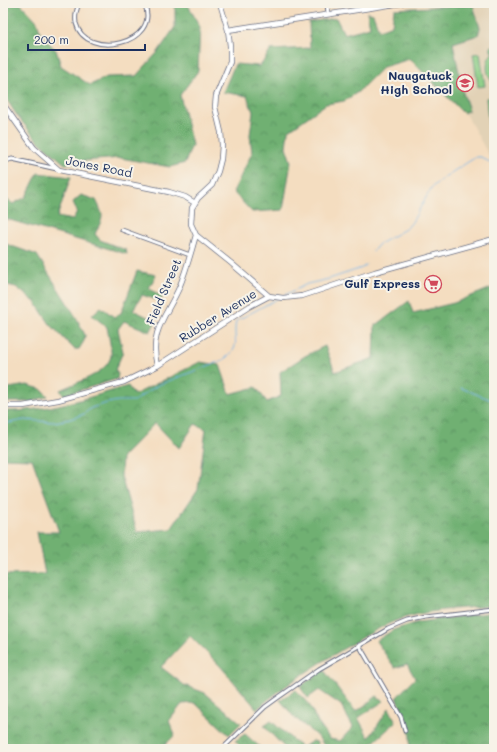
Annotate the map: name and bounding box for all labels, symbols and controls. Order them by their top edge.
scale bar [28,26,145,52]
text: 200 m [34,31,69,47]
place label: Naugatuck High School [380,67,452,97]
school or university icon: Naugatuck High School [455,73,475,93]
street label: Jones Road [65,152,134,180]
street label: Field Street [142,256,184,327]
supermarket icon: Gulf Express [423,274,443,294]
place label: Gulf Express [344,275,420,291]
street label: Rubber Avenue [176,285,259,345]

